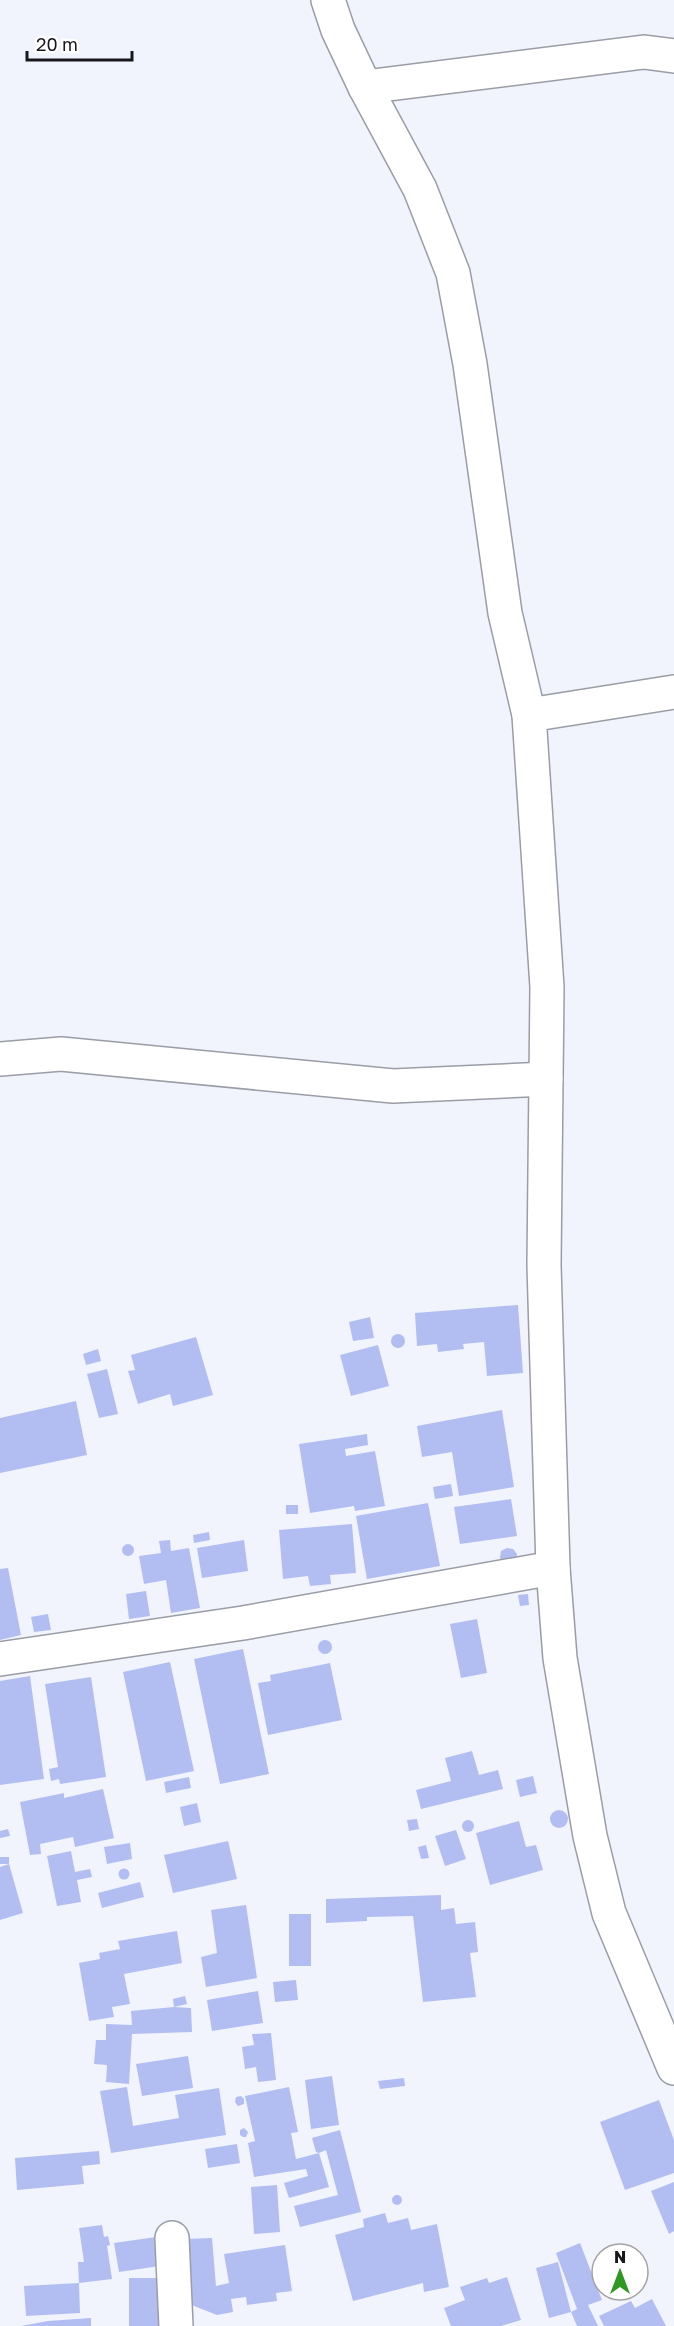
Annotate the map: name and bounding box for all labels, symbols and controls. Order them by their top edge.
scale bar [27,24,132,62]
text: 20 m [36,33,78,55]
north arrow [590,2242,650,2302]
text: N [614,2247,626,2267]

